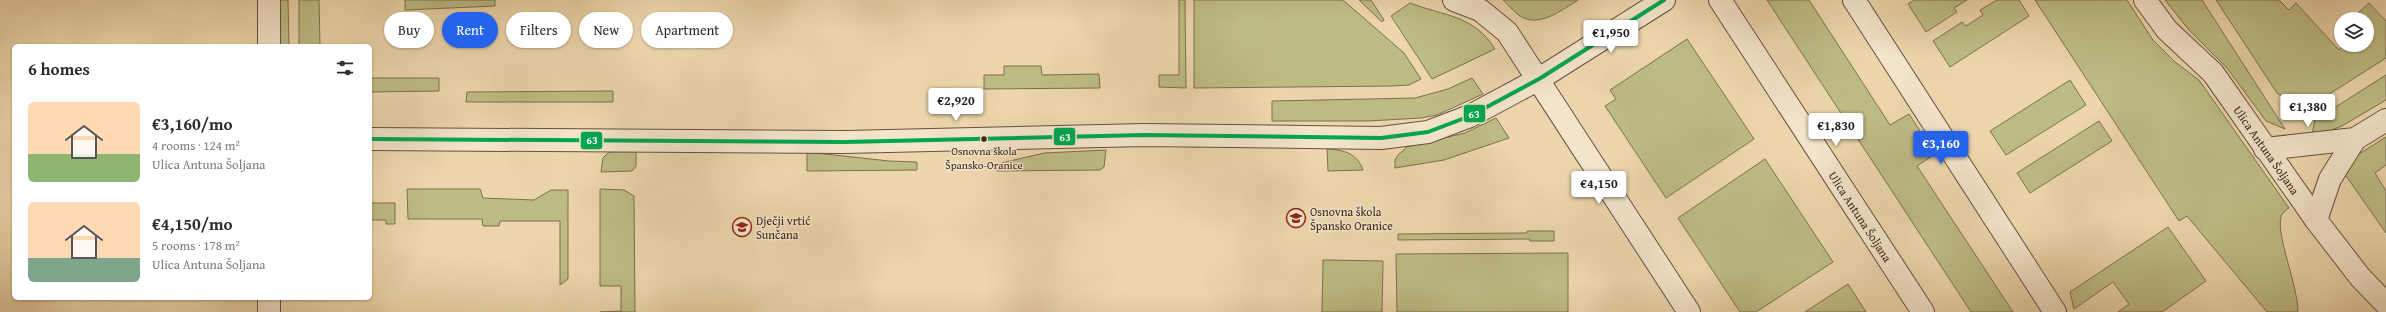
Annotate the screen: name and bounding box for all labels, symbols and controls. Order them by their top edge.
chip: Buy [384,12,434,48]
chip: Rent [442,12,498,48]
chip: Filters [506,12,571,48]
chip: New [579,12,633,48]
chip: Apartment [641,12,733,48]
map controls [2334,12,2374,52]
button: layers [2334,12,2374,52]
pin: €1,950 [1578,20,1644,54]
text: €1,950 [1592,23,1630,42]
text: 6 homes [28,56,90,81]
icon: filters [334,57,356,79]
pin: €2,920 [923,88,989,122]
text: €2,920 [937,91,975,110]
pin: €1,380 [2275,94,2341,128]
text: €1,380 [2289,97,2327,116]
street label: Ulica Antuna Šoljana [2230,102,2304,198]
line badge: 63 [1463,104,1486,123]
text: 63 [1468,106,1480,122]
text: €3,160/mo [152,111,233,136]
pin: €1,830 [1803,113,1869,147]
text: €1,830 [1817,116,1855,135]
icon: home [60,118,108,166]
line badge: 63 [1053,127,1076,146]
text: 63 [1059,129,1071,145]
line badge: 63 [580,131,603,150]
pin: €3,160 [1908,131,1974,165]
text: 63 [586,132,598,148]
marker: Osnovna škola Špansko-Oranice [979,134,989,144]
text: €3,160 [1922,134,1960,153]
text: 4 rooms · 124 m² [152,136,240,155]
place label: Osnovna škola Špansko-Oranice [945,143,1023,173]
text: Ulica Antuna Šoljana [152,155,265,174]
street label: Ulica Antuna Šoljana [1825,168,1897,265]
pin: €4,150 [1566,171,1632,205]
text: €4,150 [1580,174,1618,193]
place label: Osnovna škola Špansko Oranice [1310,203,1393,234]
school or university icon: Osnovna škola Špansko Oranice [1285,207,1307,229]
text: €4,150/mo [152,211,233,236]
place label: Dječji vrtić Sunčana [756,212,811,243]
school or university icon: Dječji vrtić Sunčana [731,216,753,238]
icon: home [60,218,108,266]
text: 5 rooms · 178 m² [152,236,240,255]
text: Ulica Antuna Šoljana [152,255,265,274]

